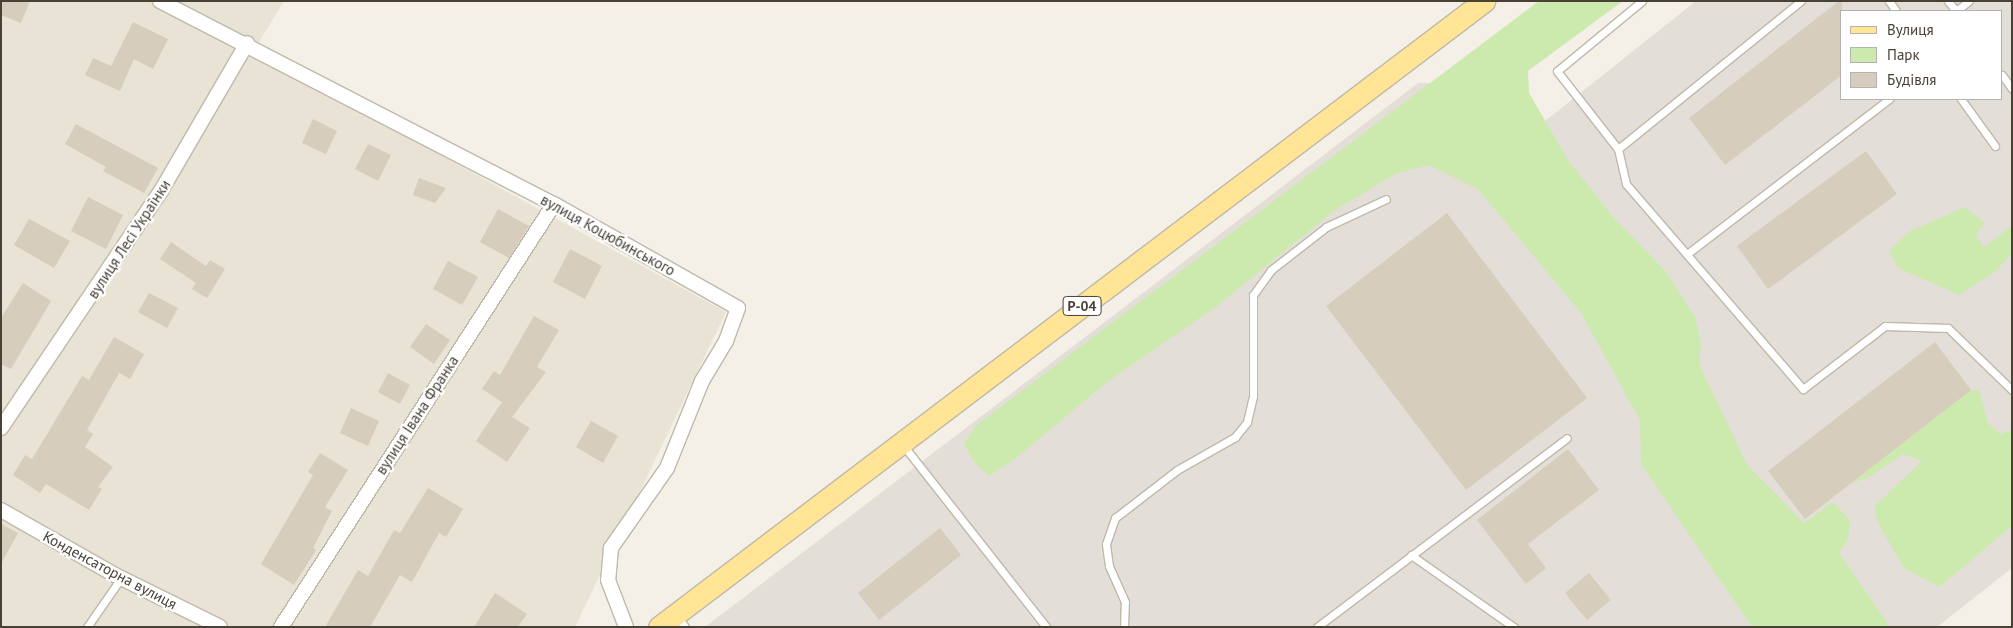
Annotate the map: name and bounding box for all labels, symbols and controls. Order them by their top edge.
legend [1840,10,2003,100]
text: Вулиця [1887,20,1934,39]
text: Парк [1887,45,1920,64]
text: Будівля [1887,70,1936,89]
street label: вулиця Лесі Українки [84,176,174,302]
street label: вулиця Коцюбинського [538,191,678,279]
road number: Р-04 [1062,294,1102,318]
street label: вулиця Івана Франка [372,352,462,478]
street label: Конденсаторна вулиця [40,527,180,613]

